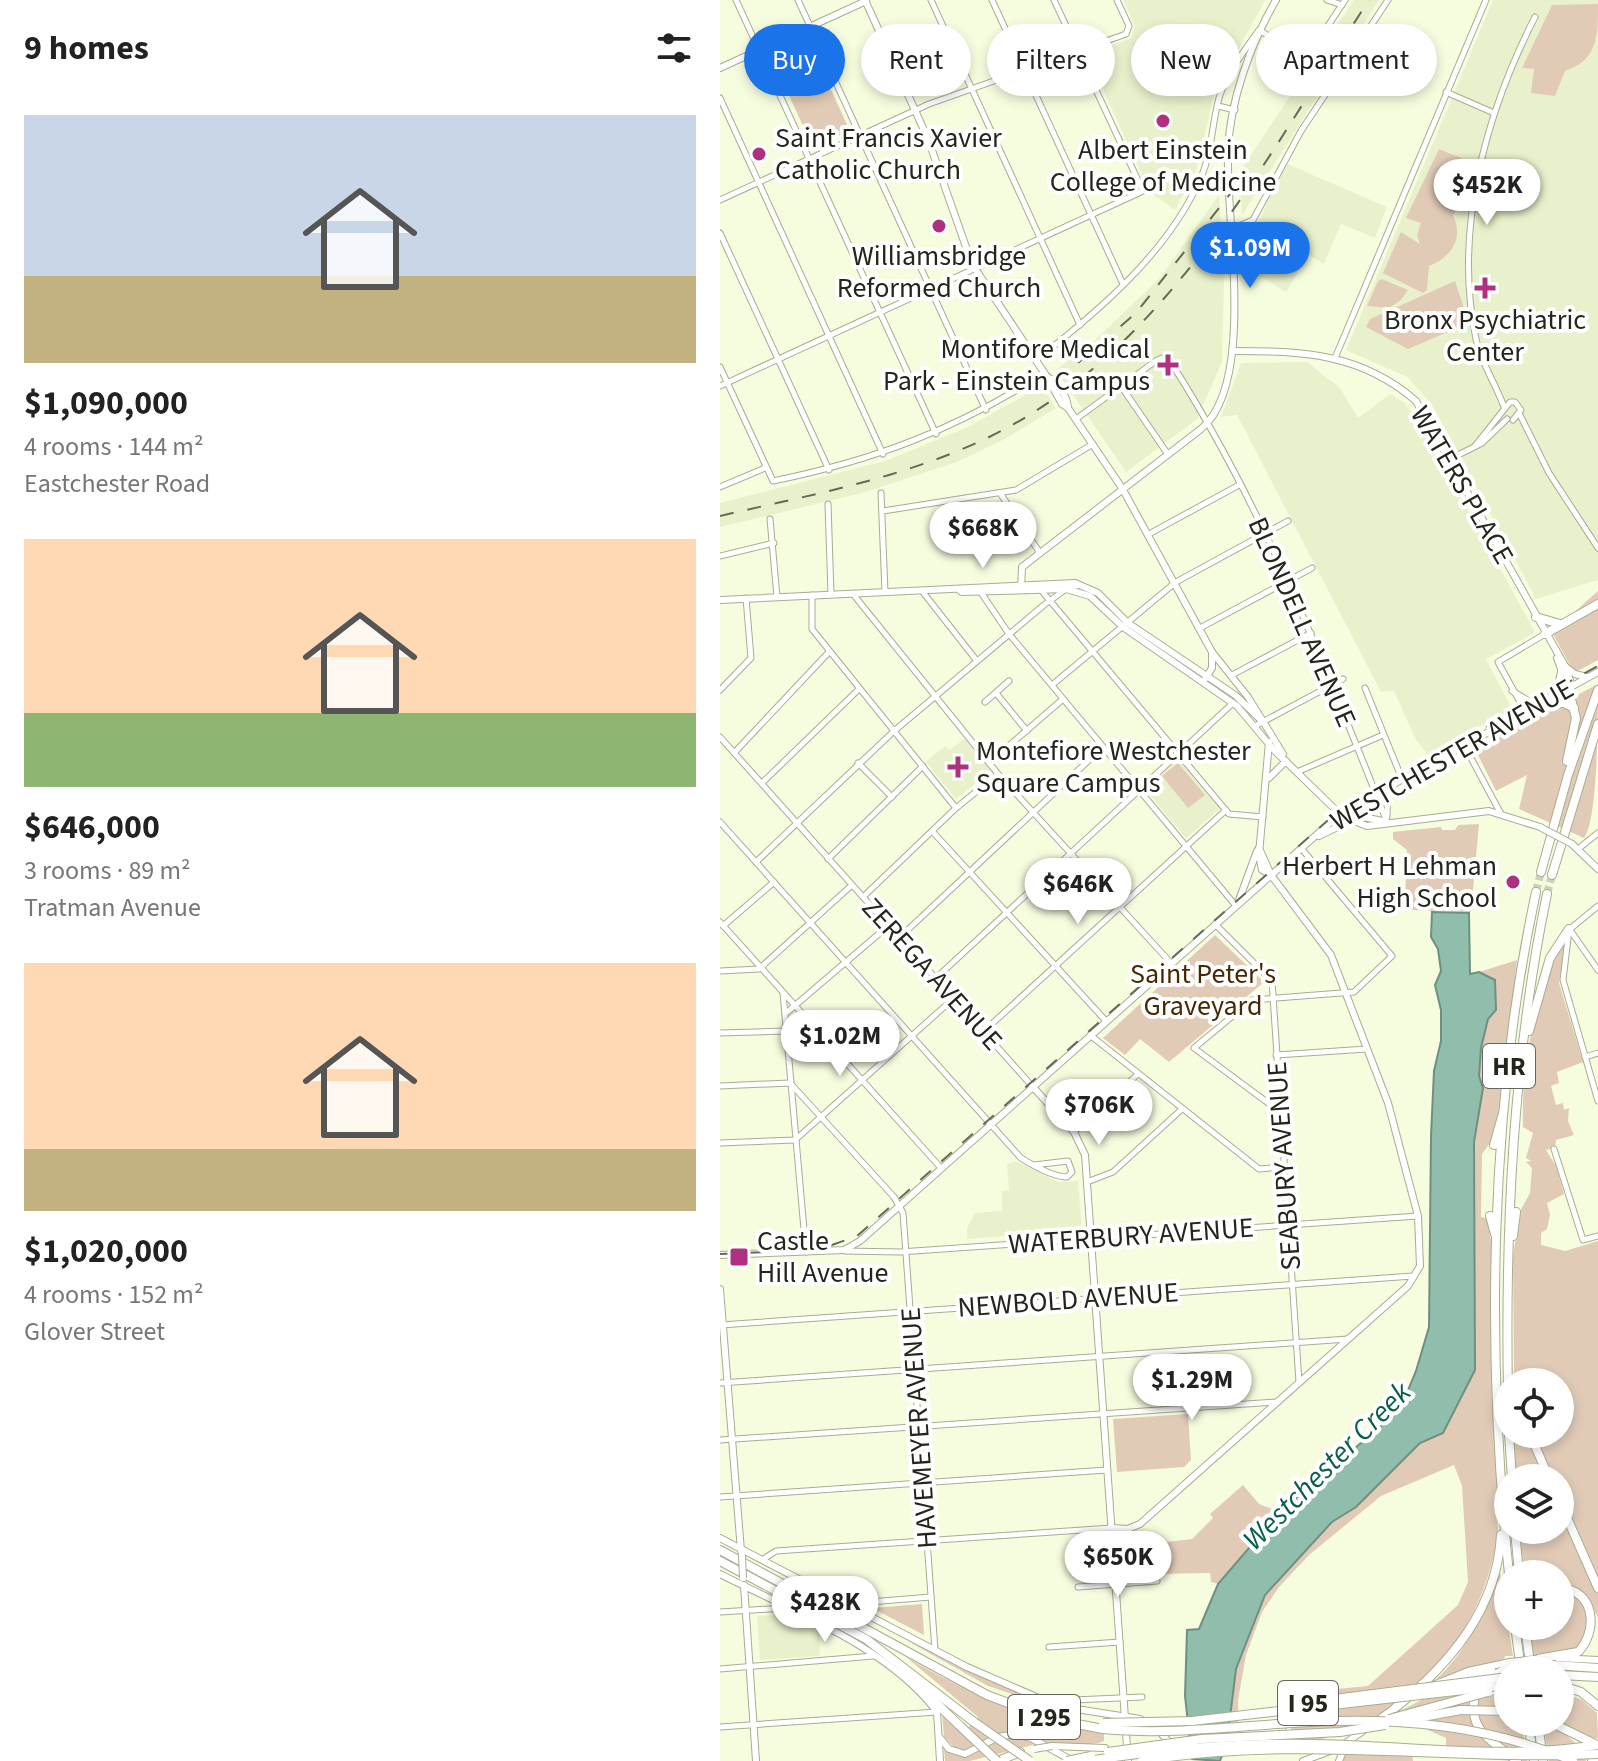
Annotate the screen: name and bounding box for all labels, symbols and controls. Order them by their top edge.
text: 9 homes [24,24,149,73]
chip: Buy [744,24,845,96]
chip: Rent [861,24,971,96]
chip: Filters [987,24,1115,96]
chip: New [1131,24,1240,96]
chip: Apartment [1256,24,1437,96]
icon: filters [652,26,696,70]
marker: Albert Einstein College of Medicine [1154,112,1172,130]
place label: Saint Francis Xavier Catholic Church [775,118,1002,190]
place label: Albert Einstein College of Medicine [1050,130,1276,202]
marker: Saint Francis Xavier Catholic Church [750,145,768,163]
pin: $452K [1431,159,1543,227]
text: $452K [1452,166,1522,203]
icon: home [288,167,432,311]
marker: Williamsbridge Reformed Church [930,217,948,235]
pin: $1.09M [1185,222,1315,290]
text: $1.09M [1209,229,1291,266]
place label: Williamsbridge Reformed Church [837,236,1041,308]
marker: Bronx Psychiatric Center [1474,277,1496,299]
place label: Bronx Psychiatric Center [1384,300,1586,372]
place label: Montifore Medical Park - Einstein Campus [883,329,1150,401]
marker: Montifore Medical Park - Einstein Campus [1157,354,1179,376]
text: $1,090,000 [24,379,188,428]
street label: WATERS PLACE [1400,398,1524,572]
text: 4 rooms · 144 m² [24,428,203,465]
text: Eastchester Road [24,465,210,502]
pin: $668K [927,502,1039,570]
text: $668K [948,509,1018,546]
street label: BLONDELL AVENUE [1238,511,1366,733]
icon: home [288,591,432,735]
street label: WESTCHESTER AVENUE [1323,669,1581,841]
place label: Montefiore Westchester Square Campus [976,731,1251,803]
marker: Montefiore Westchester Square Campus [947,756,969,778]
text: $646,000 [24,803,160,852]
place label: Herbert H Lehman High School [1282,846,1497,918]
text: 3 rooms · 89 m² [24,852,191,889]
pin: $646K [1022,858,1134,926]
text: $646K [1043,865,1113,902]
marker: Herbert H Lehman High School [1504,873,1522,891]
text: Tratman Avenue [24,889,201,926]
street label: ZEREGA AVENUE [852,889,1012,1059]
park label: Saint Peter's Graveyard [1130,954,1276,1026]
pin: $1.02M [775,1010,905,1078]
icon: home [288,1015,432,1159]
text: $1.02M [799,1017,881,1054]
road number: HR [1483,1044,1535,1088]
street label: SEABURY AVENUE [1257,1060,1311,1272]
pin: $706K [1043,1079,1155,1147]
text: $706K [1064,1086,1134,1123]
street label: WATERBURY AVENUE [1007,1207,1255,1265]
place label: Castle Hill Avenue [757,1221,888,1293]
text: $1,020,000 [24,1227,188,1276]
marker: Castle Hill Avenue [728,1246,750,1268]
street label: NEWBOLD AVENUE [956,1272,1180,1328]
text: 4 rooms · 152 m² [24,1276,203,1313]
street label: HAVEMEYER AVENUE [891,1306,947,1550]
text: Glover Street [24,1313,165,1350]
pin: $1.29M [1127,1354,1257,1422]
text: $1.29M [1151,1361,1233,1398]
map controls [1494,1368,1574,1736]
button: locate [1494,1368,1574,1448]
water label: Westchester Creek [1233,1371,1422,1560]
button: layers [1494,1464,1574,1544]
pin: $650K [1062,1531,1174,1599]
text: $650K [1083,1538,1153,1575]
button: + [1494,1560,1574,1640]
pin: $428K [769,1576,881,1644]
text: $428K [790,1583,860,1620]
button: − [1494,1656,1574,1736]
road number: I 95 [1278,1681,1338,1725]
road number: I 295 [1008,1695,1080,1739]

